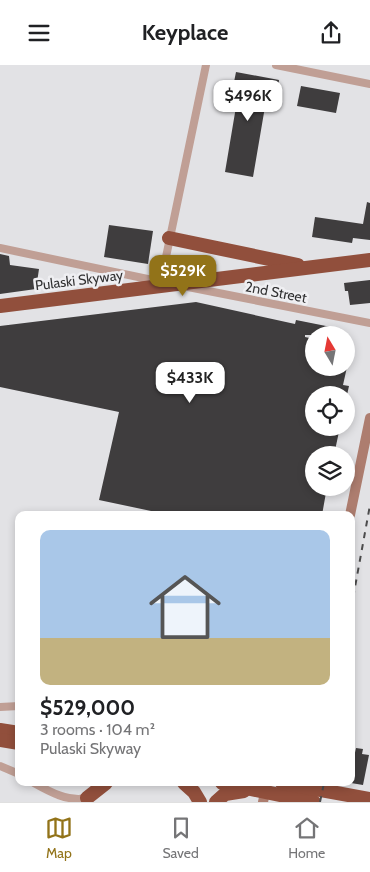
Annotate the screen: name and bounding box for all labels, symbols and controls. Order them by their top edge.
icon: menu [25,19,53,47]
text: Keyplace [142,19,228,46]
icon: share [317,19,345,47]
pin: $496K [213,80,283,122]
text: $496K [224,86,272,105]
pin: $529K [148,255,218,297]
text: $529K [160,261,206,280]
street label: Pulaski Skyway [34,266,124,294]
street label: 2nd Street [244,277,308,307]
north arrow [305,326,355,376]
map controls [305,326,355,496]
pin: $433K [155,361,225,404]
text: $433K [167,368,213,387]
button: locate [305,386,355,436]
button: layers [305,446,355,496]
icon: home [140,562,230,652]
text: $529,000 [40,695,135,720]
text: 3 rooms · 104 m² [40,720,155,739]
text: Pulaski Skyway [40,739,141,758]
tab: Map [45,814,73,862]
tab: Saved [162,814,199,862]
tab: Home [288,814,325,862]

